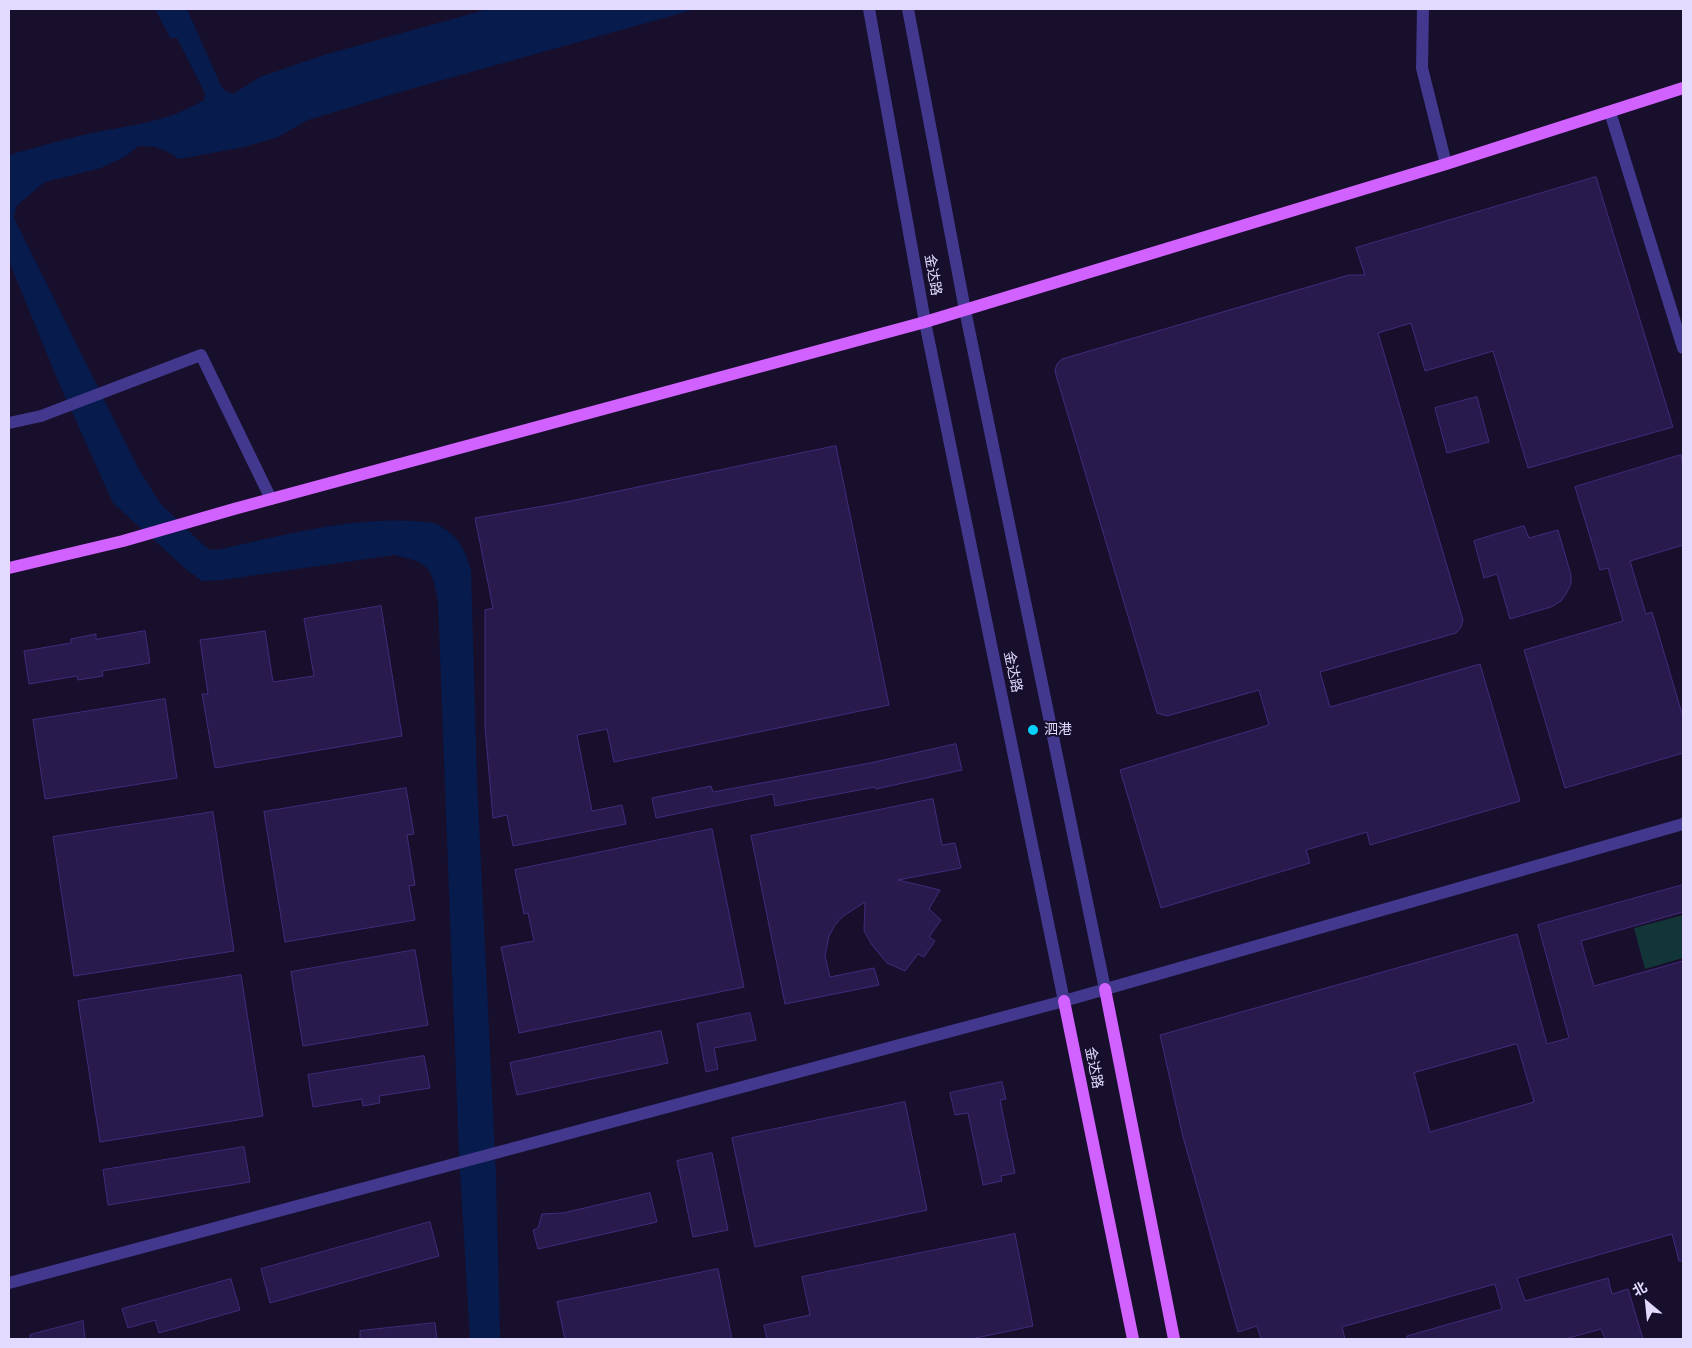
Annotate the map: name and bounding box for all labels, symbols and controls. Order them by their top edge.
street label: 金达路 [920,253,944,297]
street label: 金达路 [999,650,1025,694]
place label: 泗港 [1044,722,1072,738]
marker: 泗港 [1026,723,1040,737]
street label: 金达路 [1081,1046,1105,1090]
north arrow [1622,1278,1672,1328]
text: 北 [1630,1279,1650,1300]

